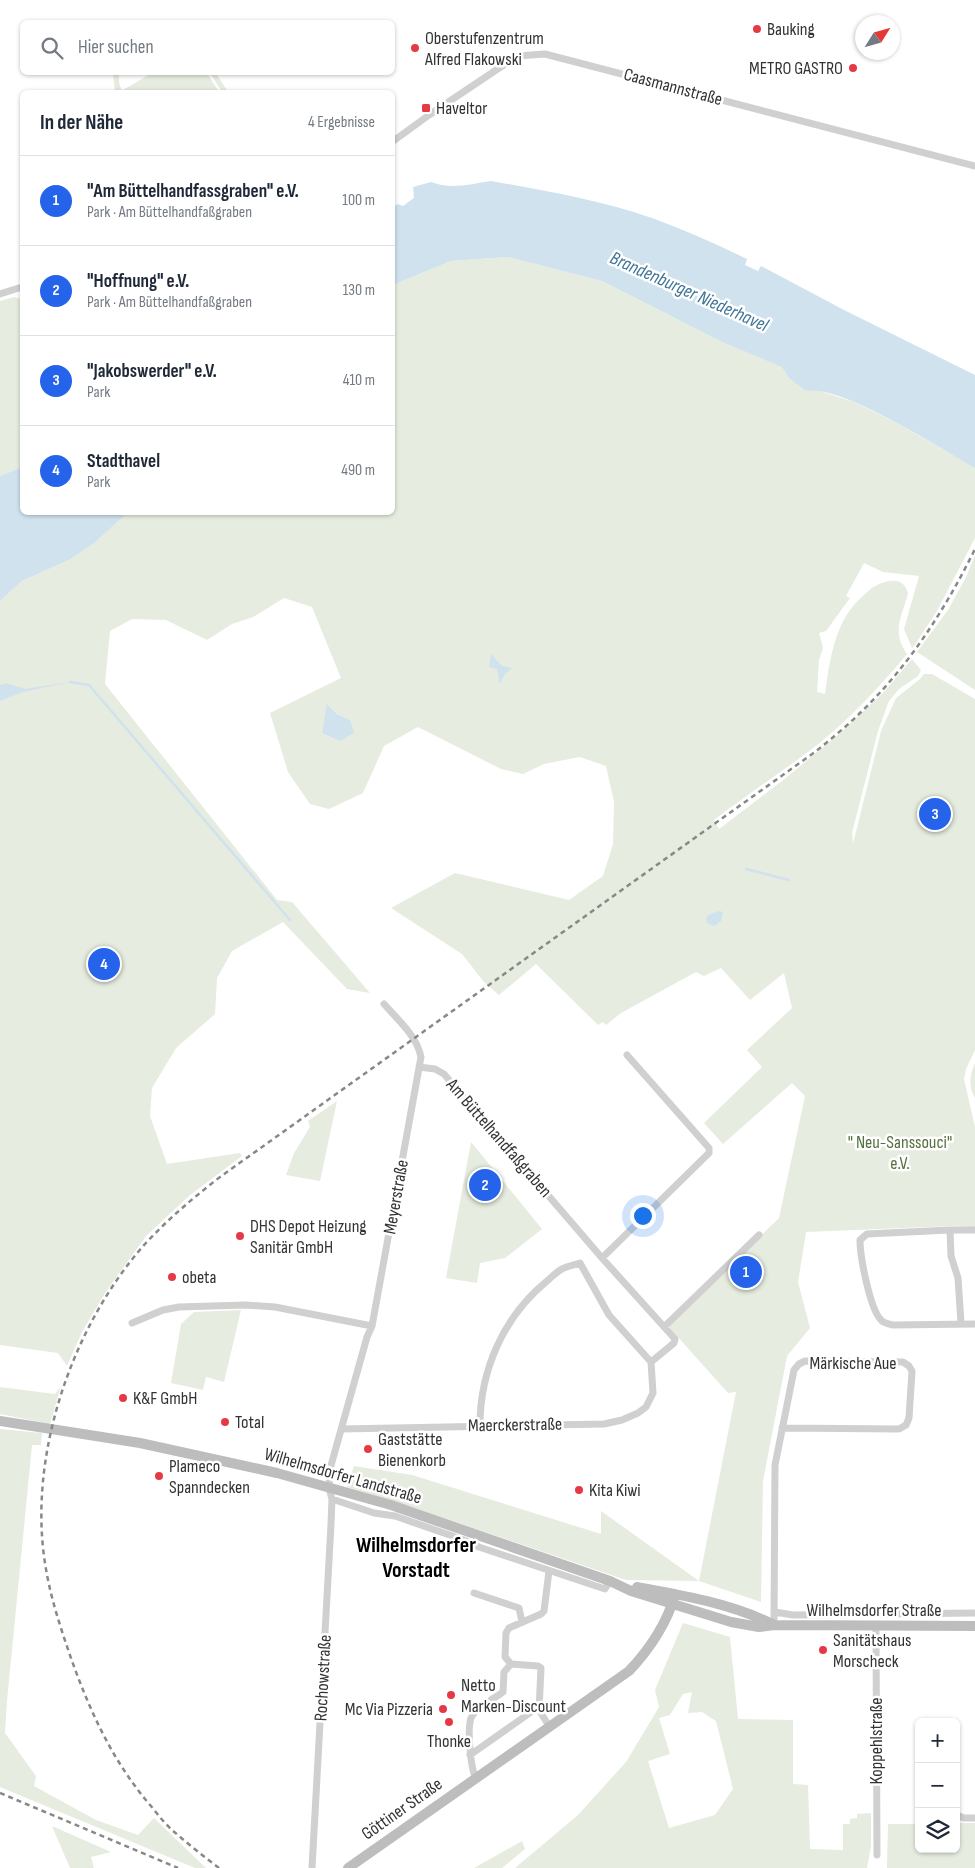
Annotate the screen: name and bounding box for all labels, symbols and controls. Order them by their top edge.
north arrow [855,15,900,60]
place label: Bauking [767,19,815,40]
search box [20,20,395,75]
marker: Bauking [751,23,763,35]
place label: Oberstufenzentrum Alfred Flakowski [424,28,544,70]
icon: search [38,34,66,62]
text: Hier suchen [78,36,154,59]
marker: Oberstufenzentrum Alfred Flakowski [409,42,421,54]
place label: METRO GASTRO [749,58,843,79]
marker: METRO GASTRO [847,62,859,74]
street label: Caasmannstraße [621,64,725,110]
place label: Haveltor [436,98,487,119]
marker: Haveltor [420,102,432,114]
text: In der Nähe [40,110,123,135]
text: 4 Ergebnisse [308,113,375,132]
text: "Am Büttelhandfassgraben" e.V. [87,180,299,203]
text: 1 [53,191,59,210]
text: 100 m [342,191,375,210]
text: Park · Am Büttelhandfaßgraben [87,203,252,222]
water label: Brandenburger Niederhavel [606,247,772,337]
text: "Hoffnung" e.V. [87,270,189,293]
text: 2 [52,281,60,300]
text: 130 m [343,281,375,300]
text: Park · Am Büttelhandfaßgraben [87,293,252,312]
text: "Jakobswerder" e.V. [87,360,217,383]
text: 3 [52,371,60,390]
text: 410 m [343,371,375,390]
text: Park [87,383,110,402]
text: Stadthavel [87,450,160,473]
text: 4 [52,461,60,480]
text: 490 m [341,461,375,480]
text: Park [87,473,110,492]
pin: 3 [919,795,951,833]
pin: 4 [88,945,120,983]
street label: Am Büttelhandfaßgraben [441,1074,556,1202]
park label: " Neu-Sanssouci" e.V. [848,1132,952,1174]
street label: Meyerstraße [379,1158,413,1236]
pin: 2 [469,1166,501,1204]
your location [630,1203,656,1229]
place label: DHS Depot Heizung Sanitär GmbH [250,1216,367,1258]
marker: DHS Depot Heizung Sanitär GmbH [234,1230,246,1242]
pin: 1 [730,1253,762,1291]
place label: obeta [182,1267,217,1288]
marker: obeta [166,1271,178,1283]
street label: Märkische Aue [810,1353,896,1374]
place label: K&F GmbH [133,1388,197,1409]
marker: K&F GmbH [117,1392,129,1404]
place label: Total [235,1412,264,1433]
street label: Maerckerstraße [468,1414,562,1436]
marker: Total [219,1416,231,1428]
place label: Gaststätte Bienenkorb [378,1429,446,1471]
marker: Gaststätte Bienenkorb [362,1443,374,1455]
street label: Wilhelmsdorfer Landstraße [262,1444,424,1508]
place label: Plameco Spanndecken [169,1456,250,1498]
marker: Plameco Spanndecken [153,1470,165,1482]
place label: Kita Kiwi [589,1480,641,1501]
marker: Kita Kiwi [573,1484,585,1496]
district label: Wilhelmsdorfer Vorstadt [356,1532,476,1584]
street label: Wilhelmsdorfer Straße [807,1600,941,1621]
place label: Sanitätshaus Morscheck [833,1630,911,1672]
street label: Rochowstraße [310,1634,336,1722]
marker: Sanitätshaus Morscheck [817,1644,829,1656]
place label: Netto Marken-Discount [461,1675,567,1717]
marker: Netto Marken-Discount [445,1689,457,1701]
street label: Koppehlstraße [866,1697,887,1785]
place label: Mc Via Pizzeria [345,1699,433,1720]
marker: Mc Via Pizzeria [437,1703,449,1715]
marker: Thonke [443,1716,455,1728]
map controls [915,1718,960,1853]
button: + [915,1718,960,1763]
place label: Thonke [427,1731,471,1752]
button: − [915,1763,960,1808]
street label: Göttiner Straße [358,1774,446,1844]
button: layers [915,1808,960,1853]

